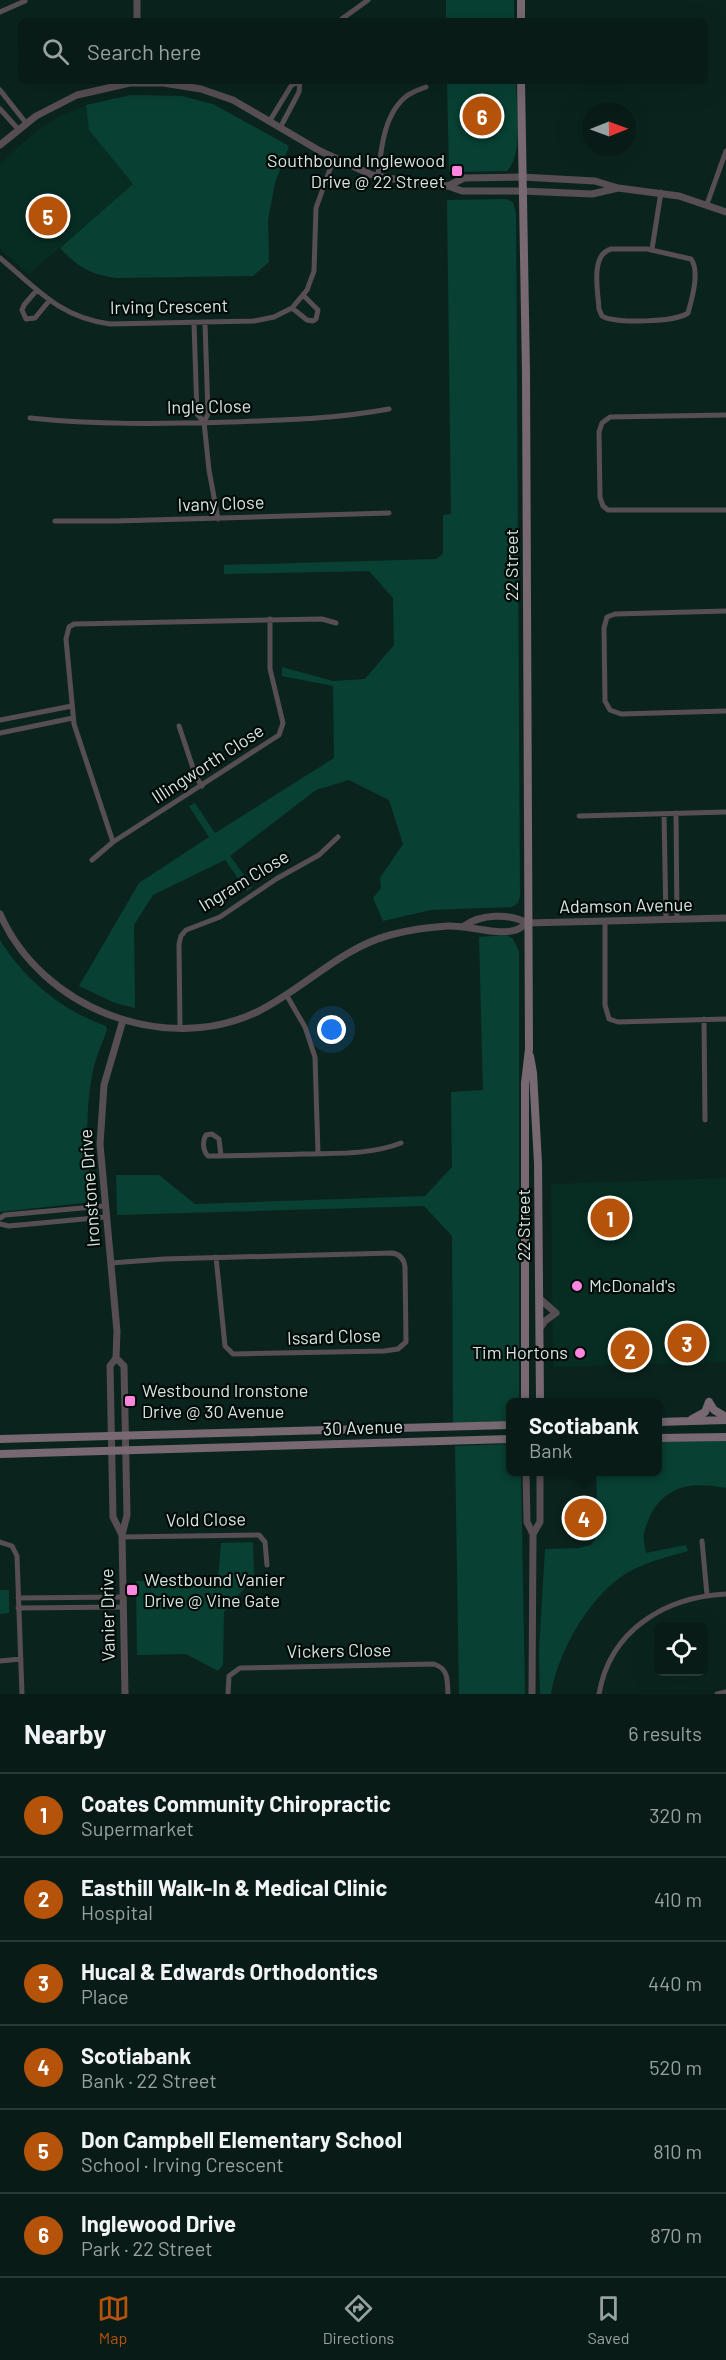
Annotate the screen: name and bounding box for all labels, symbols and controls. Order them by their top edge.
search box [18,18,708,84]
icon: search [39,35,72,68]
text: Search here [87,38,201,64]
pin: 6 [462,94,502,138]
north arrow [582,102,636,156]
place label: Southbound Inglewood Drive @ 22 Street [267,149,445,192]
marker: Southbound Inglewood Drive @ 22 Street [450,164,464,178]
pin: 5 [28,194,68,238]
street label: Irving Crescent [110,294,228,318]
street label: Ingle Close [167,394,251,418]
street label: Ivany Close [177,490,265,516]
street label: 22 Street [500,529,522,601]
street label: Illingworth Close [147,719,268,808]
street label: Ingram Close [194,845,293,916]
street label: Adamson Avenue [559,893,693,917]
your location [317,1015,346,1044]
street label: Ironstone Drive [74,1128,104,1248]
street label: 22 Street [512,1189,534,1261]
pin: 1 [590,1196,630,1240]
place label: McDonald's [589,1274,676,1296]
marker: McDonald's [570,1279,584,1293]
pin: 3 [668,1320,706,1366]
street label: Issard Close [287,1323,381,1349]
pin: 2 [610,1328,650,1372]
place label: Tim Hortons [472,1341,568,1363]
marker: Tim Hortons [573,1346,587,1360]
place label: Westbound Ironstone Drive @ 30 Avenue [142,1379,308,1422]
marker: Westbound Ironstone Drive @ 30 Avenue [123,1394,137,1408]
popup [506,1398,662,1476]
text: Scotiabank [529,1412,639,1438]
street label: 30 Avenue [322,1415,403,1439]
text: Bank [529,1438,572,1462]
pin: 4 [564,1496,604,1540]
street label: Vold Close [166,1507,246,1531]
street label: Vanier Drive [95,1568,119,1662]
place label: Westbound Vanier Drive @ Vine Gate [144,1568,286,1611]
marker: Westbound Vanier Drive @ Vine Gate [125,1583,139,1597]
map controls [654,1622,708,1676]
button: locate [654,1622,708,1676]
street label: Vickers Close [286,1638,392,1662]
text: Nearby [24,1718,106,1749]
text: 6 results [628,1721,702,1745]
text: Coates Community Chiropractic [81,1790,391,1816]
text: 1 [40,1803,47,1827]
text: 320 m [649,1803,702,1827]
text: Supermarket [81,1816,194,1840]
text: Easthill Walk-In & Medical Clinic [81,1874,387,1900]
text: 2 [38,1887,49,1911]
text: 410 m [654,1887,702,1911]
text: Hospital [81,1900,153,1924]
text: Hucal & Edwards Orthodontics [81,1958,378,1984]
text: 3 [38,1971,49,1995]
text: 440 m [648,1971,702,1995]
text: Place [81,1984,129,2008]
text: Scotiabank [81,2042,191,2068]
text: 4 [37,2055,50,2079]
text: 520 m [649,2055,702,2079]
text: Bank · 22 Street [81,2068,217,2092]
text: Don Campbell Elementary School [81,2126,402,2152]
text: 5 [38,2139,49,2163]
text: 810 m [653,2139,702,2163]
text: School · Irving Crescent [81,2152,284,2176]
text: Inglewood Drive [81,2210,236,2236]
text: 6 [38,2223,49,2247]
text: 870 m [650,2223,702,2247]
text: Park · 22 Street [81,2236,213,2260]
tab: Map [97,2292,130,2347]
tab: Directions [323,2292,394,2347]
tab: Saved [587,2292,629,2347]

